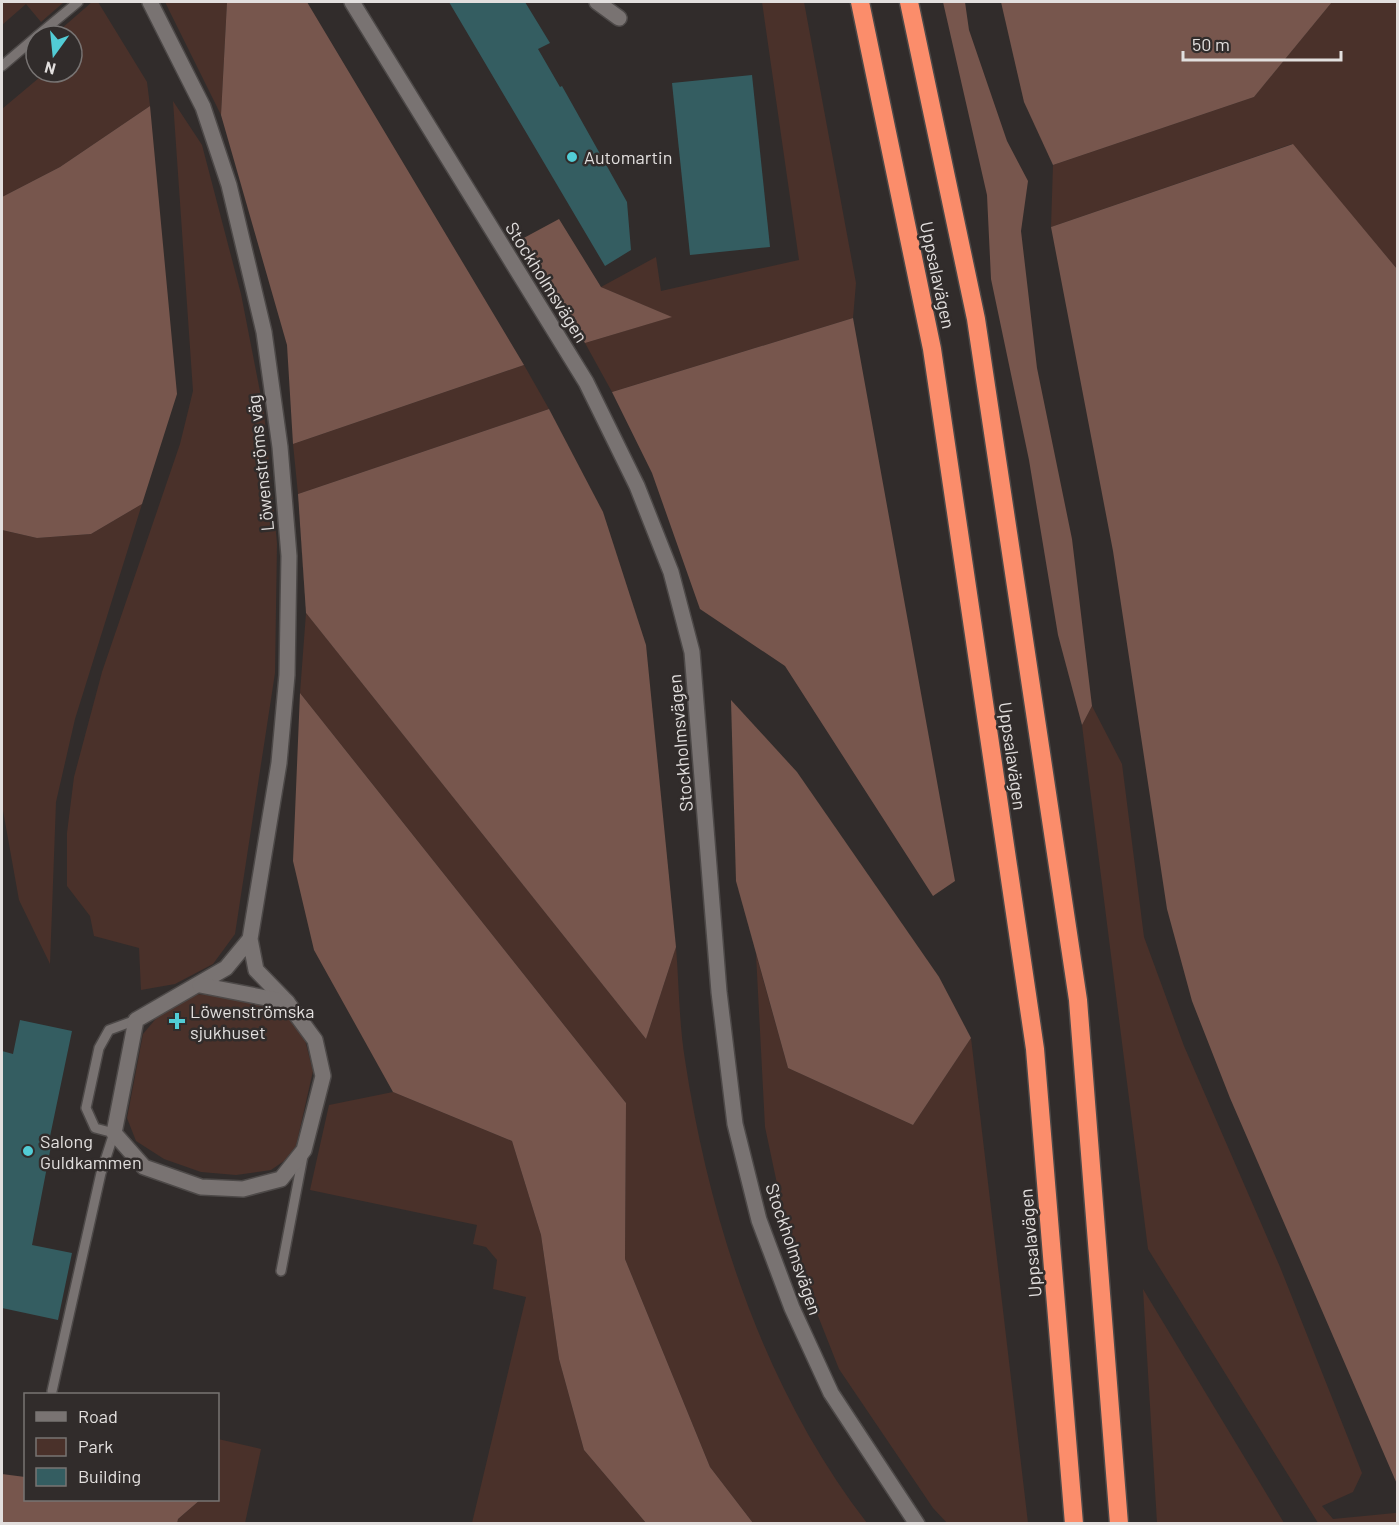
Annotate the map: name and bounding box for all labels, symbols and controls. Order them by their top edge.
north arrow [24,24,84,84]
scale bar [1183,24,1340,62]
text: 50 m [1192,33,1230,55]
text: N [42,58,58,80]
place label: Automartin [584,146,672,168]
marker: Automartin [565,150,579,164]
street label: Stockholmsvägen [501,218,593,346]
street label: Uppsalavägen [916,219,960,331]
street label: Löwenströms väg [242,394,278,532]
street label: Stockholmsvägen [663,673,697,813]
street label: Uppsalavägen [995,700,1031,812]
place label: Löwenströmska sjukhuset [190,1000,314,1043]
marker: Löwenströmska sjukhuset [168,1012,186,1030]
place label: Salong Guldkammen [40,1130,142,1173]
marker: Salong Guldkammen [21,1144,35,1158]
street label: Stockholmsvägen [761,1180,827,1318]
street label: Uppsalavägen [1014,1188,1046,1298]
legend [24,1393,219,1501]
text: Road [78,1405,118,1427]
text: Park [78,1435,113,1457]
text: Building [78,1465,141,1487]

